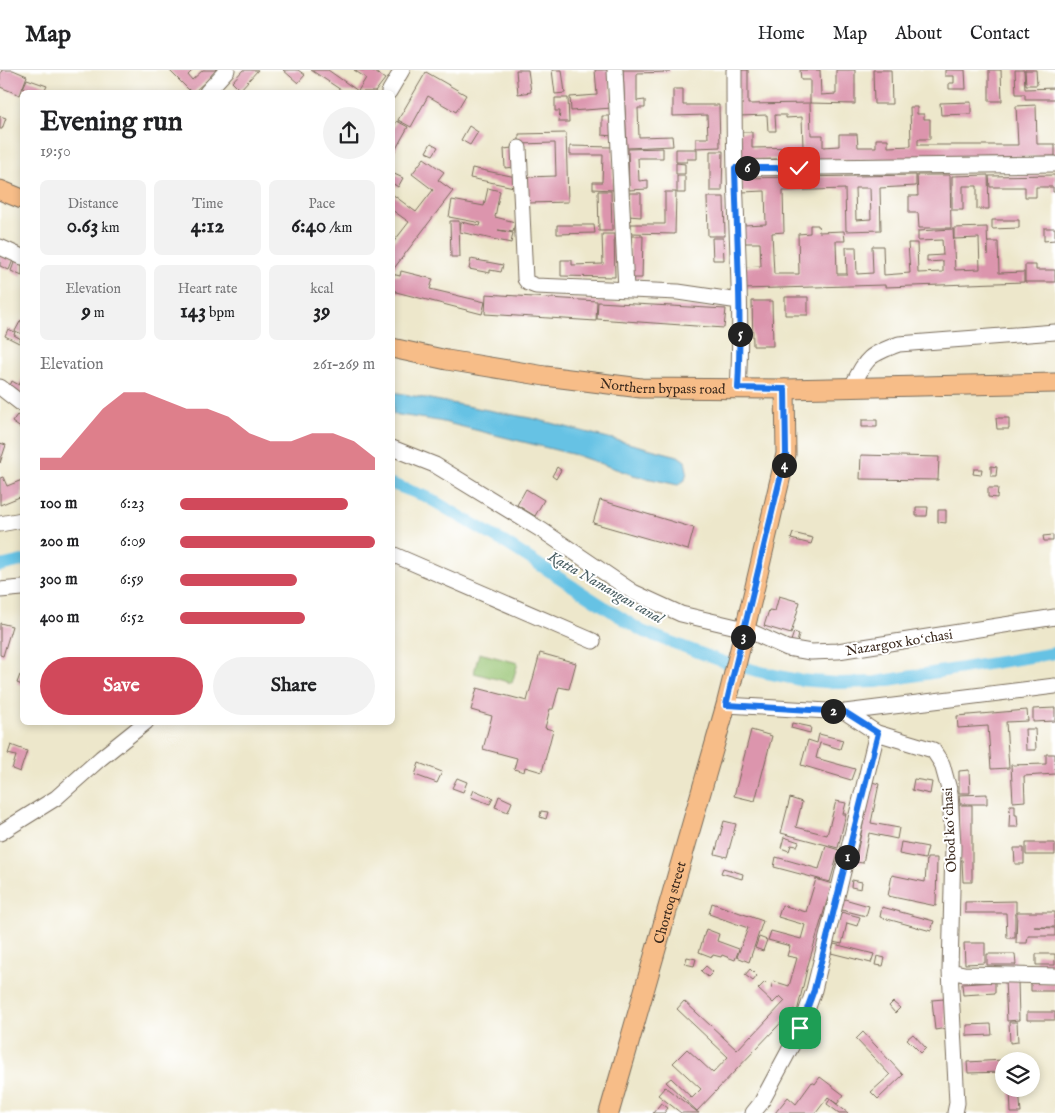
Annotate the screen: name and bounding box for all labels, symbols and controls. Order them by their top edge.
text: Map [25,19,71,50]
text: Home [758,23,805,46]
text: Map [833,23,867,46]
text: About [895,23,942,46]
text: Contact [970,23,1030,46]
text: Evening run [40,105,183,140]
button: share [323,107,375,159]
text: 19:50 [40,142,71,162]
pin [778,147,820,189]
icon: check [785,154,813,182]
pin: 6 [734,156,760,180]
text: 6 [745,159,750,177]
text: Distance [68,195,118,213]
text: Time [192,195,223,213]
text: Pace [309,195,335,213]
text: 0.63 [67,213,98,240]
text: 4:12 [191,213,224,240]
text: 6:40 [291,213,326,240]
text: km [98,219,120,237]
text: /km [326,219,352,237]
text: Elevation [65,280,121,298]
text: Heart rate [178,280,237,298]
text: kcal [310,280,334,298]
text: 9 [82,298,91,325]
text: 143 [180,298,206,325]
text: 39 [313,298,330,325]
text: m [91,304,105,322]
text: bpm [206,304,235,322]
pin: 5 [728,322,752,346]
text: 5 [738,325,743,343]
text: Elevation [40,355,103,375]
text: 261–269 m [312,355,375,375]
street label: Northern bypass road [599,375,726,399]
pin: 4 [772,452,796,478]
text: 4 [781,456,788,474]
text: 100 m [40,494,77,514]
text: 6:23 [120,494,144,514]
text: 200 m [40,532,79,552]
text: 6:09 [120,532,146,552]
water label: Katta Namangan canal [543,546,668,630]
text: 300 m [40,570,78,590]
text: 6:59 [120,570,144,590]
text: 400 m [40,608,79,628]
text: 6:52 [120,608,144,628]
pin: 3 [730,624,756,650]
street label: Nazargox koʻchasi [844,626,954,660]
text: 3 [741,628,746,646]
button: Save [40,657,203,715]
button: Share [213,657,375,715]
pin: 2 [820,698,846,724]
text: 2 [830,702,837,720]
street label: Obod koʻchasi [939,787,961,873]
pin: 1 [834,844,860,870]
text: 1 [845,848,850,866]
street label: Chortoq street [650,859,691,946]
pin [779,1007,821,1049]
icon: arrive [786,1014,814,1042]
map controls [995,1052,1040,1097]
button: layers [995,1052,1040,1097]

